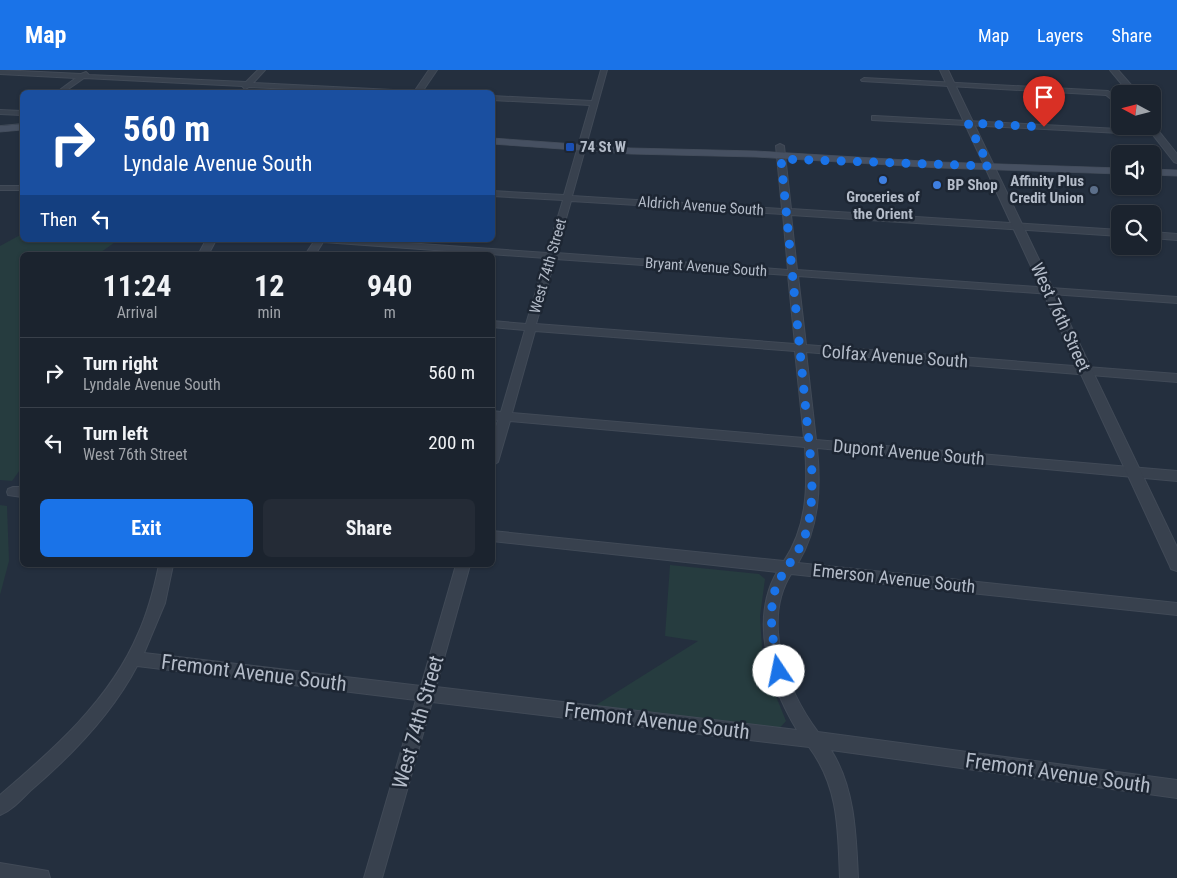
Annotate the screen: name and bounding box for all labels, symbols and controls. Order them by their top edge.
text: Map [25,21,66,49]
text: Map [978,25,1009,46]
text: Layers [1037,25,1084,46]
text: Share [1112,25,1152,46]
pin [1023,76,1065,127]
icon: arrive [1030,83,1058,111]
north arrow [1111,85,1161,135]
map controls [1111,85,1161,255]
text: 560 m [123,109,210,150]
icon: right [40,110,105,175]
place label: 74 St W [580,138,626,156]
marker: 74 St W [564,141,576,153]
button: sound [1111,145,1161,195]
text: Lyndale Avenue South [123,151,312,176]
place label: Affinity Plus Credit Union [1010,172,1084,207]
marker: Groceries of the Orient [877,174,889,186]
place label: BP Shop [947,176,998,194]
marker: BP Shop [931,179,943,191]
marker: Affinity Plus Credit Union [1088,184,1100,196]
place label: Groceries of the Orient [846,188,920,223]
street label: Aldrich Avenue South [638,193,764,219]
icon: left [87,205,115,233]
button: search [1111,205,1161,255]
text: Then [40,208,77,231]
street label: West 74th Street [526,216,570,316]
street label: Bryant Avenue South [644,254,768,280]
street label: West 76th Street [1027,259,1095,375]
text: 11:24 [103,268,171,303]
text: 12 [254,268,284,303]
text: 940 [367,268,412,303]
text: Arrival [117,303,157,322]
text: min [257,303,281,322]
text: m [384,303,396,322]
street label: Colfax Avenue South [821,340,969,372]
text: Turn right [83,352,158,375]
icon: right [40,359,68,387]
text: 560 m [428,361,475,384]
text: Lyndale Avenue South [83,375,221,394]
text: Turn left [83,422,148,445]
icon: left [40,429,68,457]
text: 200 m [428,431,475,454]
street label: Dupont Avenue South [832,435,986,469]
text: West 76th Street [83,445,188,464]
button: Exit [40,499,253,557]
button: Share [263,499,475,557]
street label: Emerson Avenue South [812,559,976,597]
position arrow [752,644,804,696]
street label: Fremont Avenue South [160,650,348,696]
street label: West 74th Street [388,653,448,791]
street label: Fremont Avenue South [563,698,751,744]
street label: Fremont Avenue South [964,748,1152,798]

